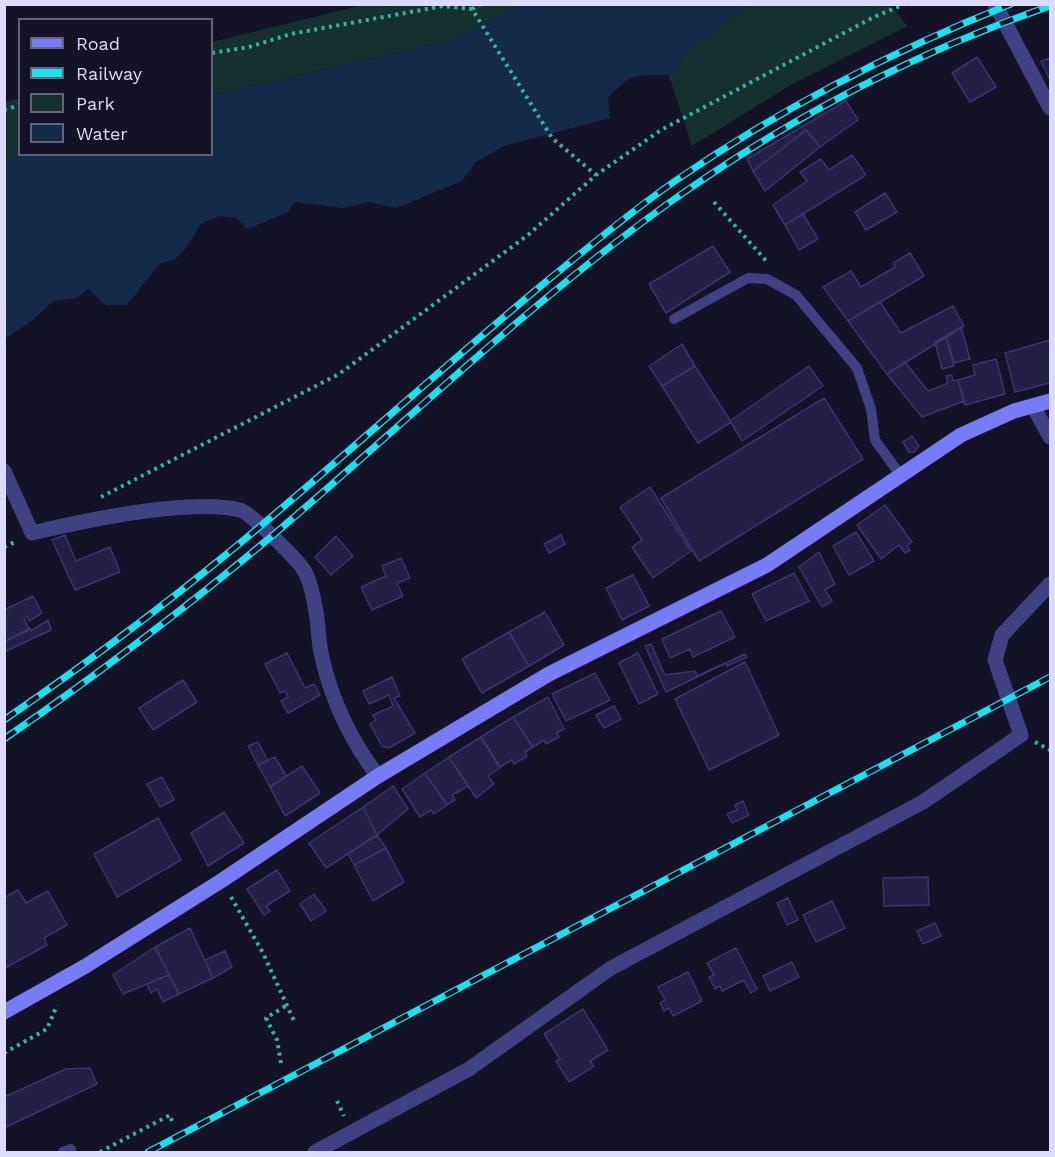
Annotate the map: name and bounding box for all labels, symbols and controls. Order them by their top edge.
legend [18,18,213,156]
text: Road [76,33,120,54]
text: Railway [76,63,142,84]
text: Park [76,93,115,114]
text: Water [76,123,128,144]

